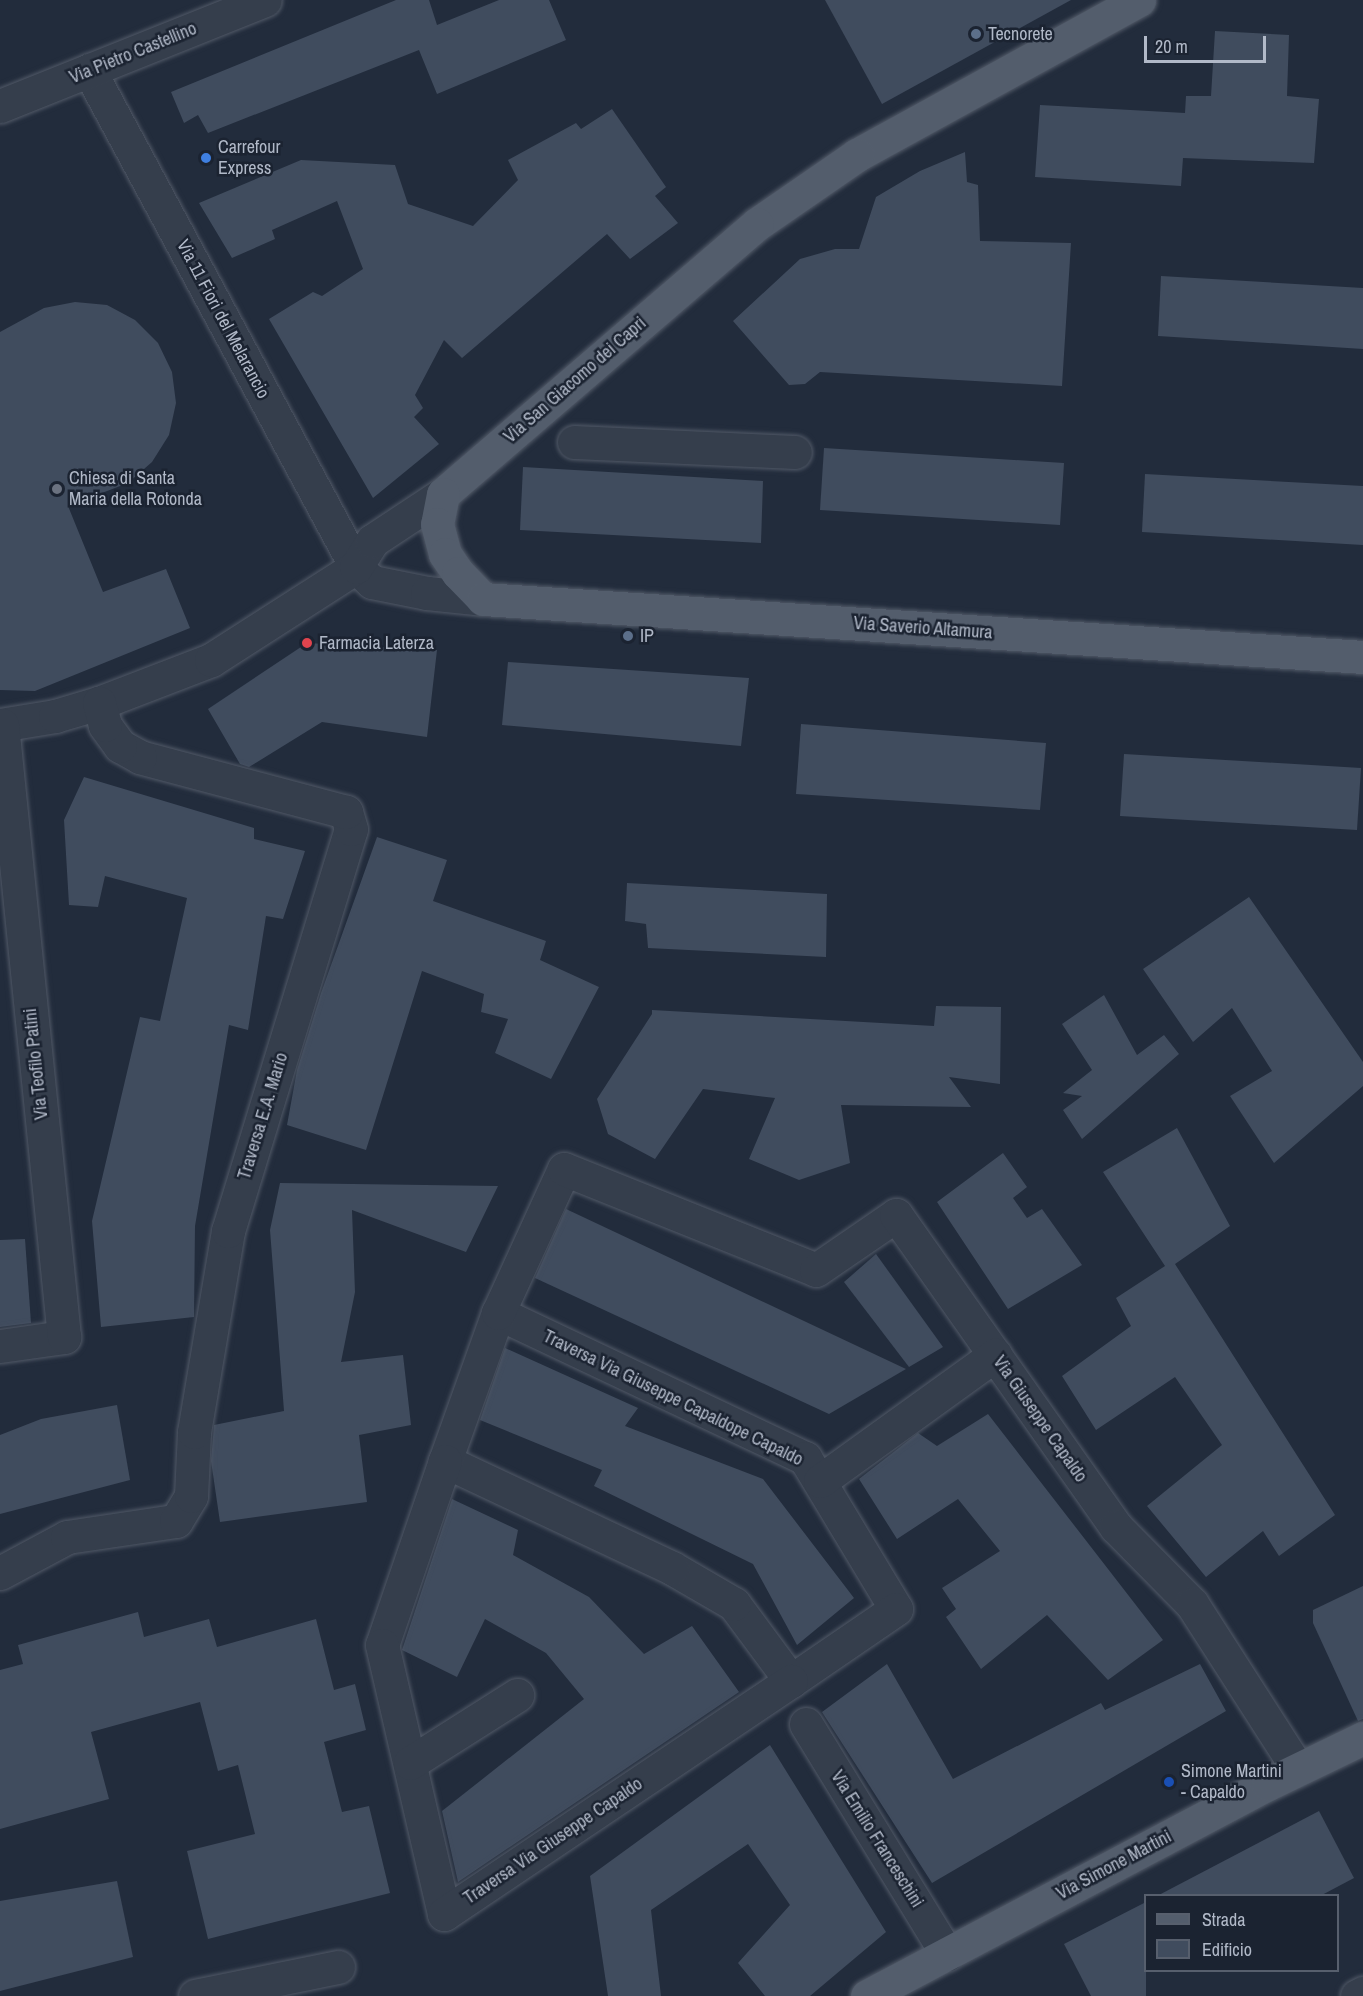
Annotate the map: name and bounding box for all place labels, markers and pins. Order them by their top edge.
place label: Tecnorete [988,23,1053,45]
marker: Tecnorete [969,27,983,41]
place label: Carrefour Express [218,137,280,180]
marker: Carrefour Express [199,151,213,165]
place label: Chiesa di Santa Maria della Rotonda [69,468,202,510]
marker: Chiesa di Santa Maria della Rotonda [50,482,64,496]
place label: IP [640,625,654,647]
marker: IP [621,629,635,643]
place label: Farmacia Laterza [319,632,434,654]
marker: Farmacia Laterza [300,636,314,650]
place label: Simone Martini - Capaldo [1181,1761,1282,1804]
marker: Simone Martini - Capaldo [1162,1775,1176,1789]

